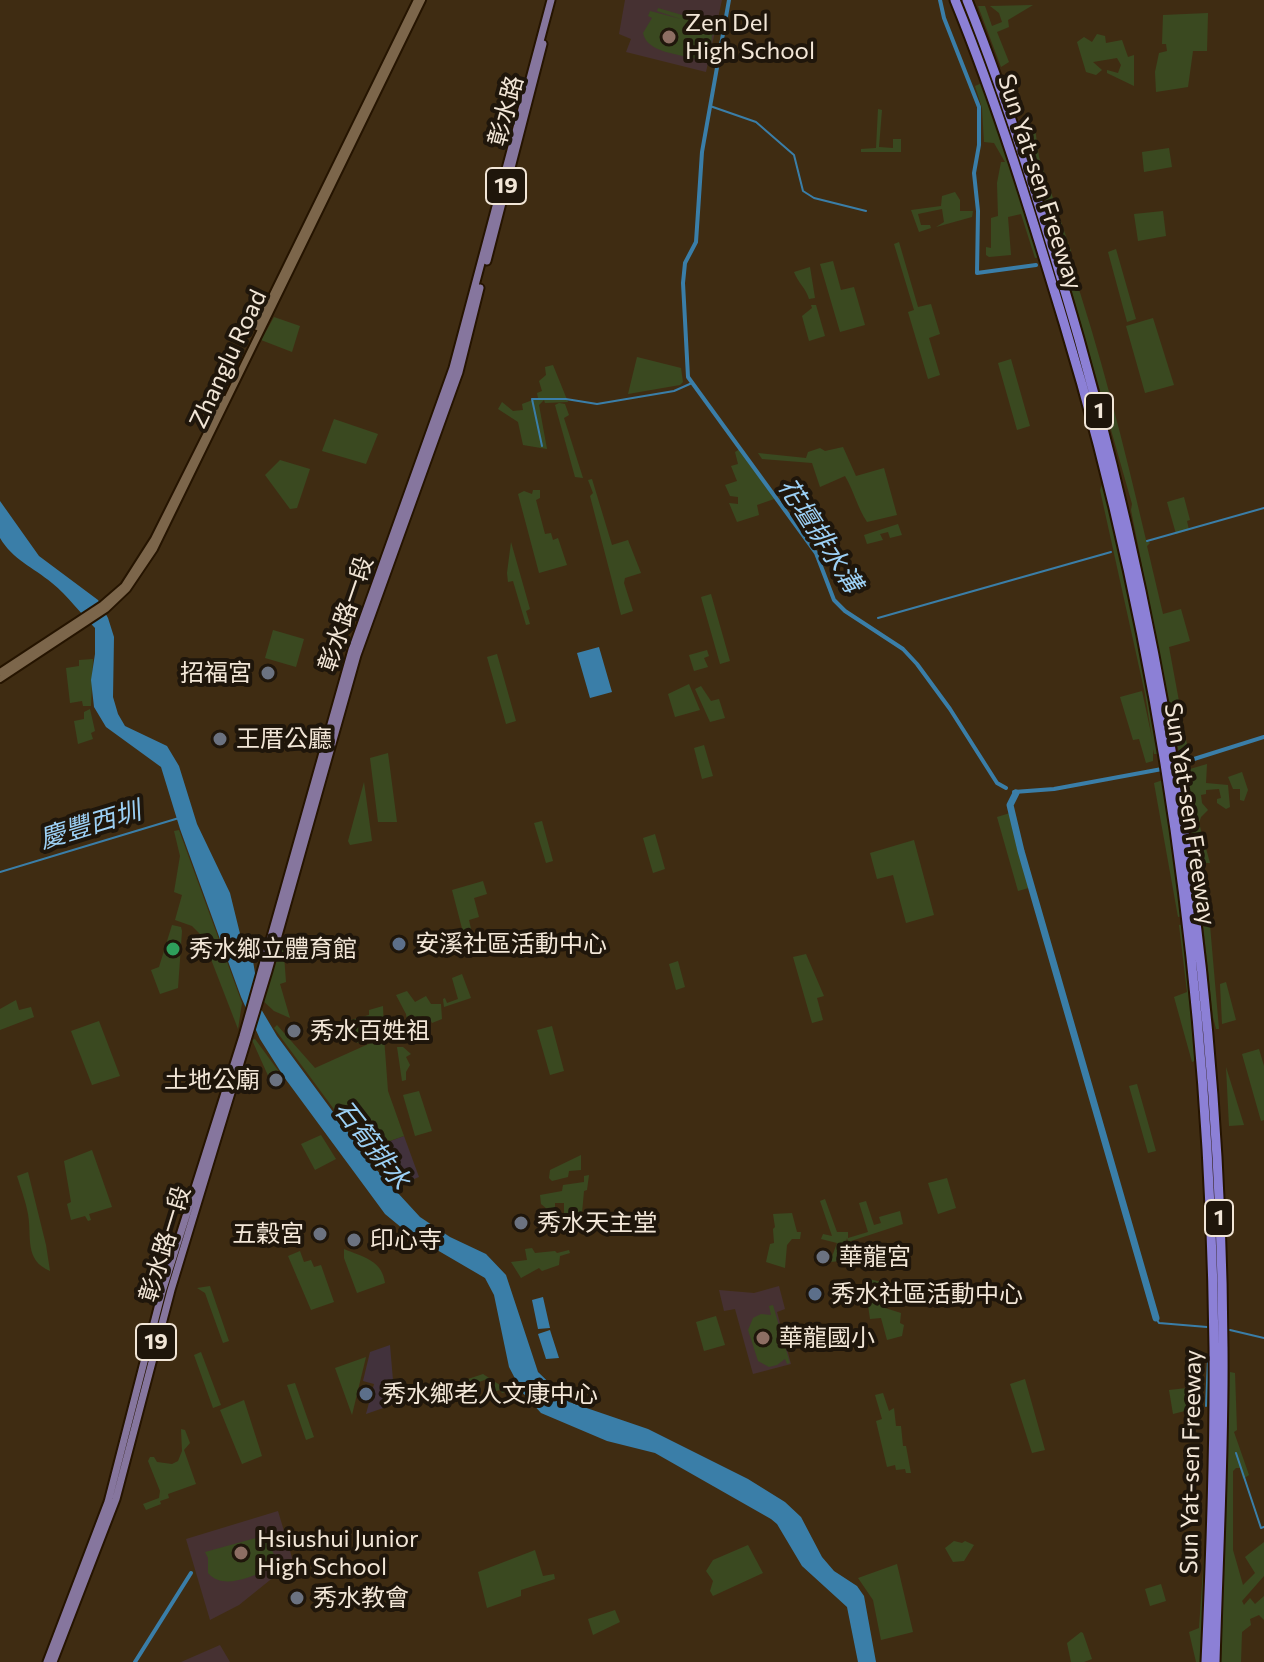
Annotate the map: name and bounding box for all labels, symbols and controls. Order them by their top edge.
place label: Zen Del High School [685,9,815,65]
marker: Zen Del High School [660,28,678,46]
street label: Sun Yat-sen Freeway [992,71,1088,293]
street label: 彰水路 [483,72,529,150]
road number: 19 [486,168,526,204]
street label: Zhanglu Road [183,285,273,433]
road number: 1 [1085,393,1113,429]
water label: 花壇排水溝 [772,472,868,598]
street label: 彰水路一段 [313,553,379,675]
place label: 招福宮 [180,659,252,687]
marker: 招福宮 [259,664,277,682]
street label: Sun Yat-sen Freeway [1158,701,1222,927]
place label: 王厝公廳 [236,725,332,753]
marker: 王厝公廳 [211,730,229,748]
water label: 慶豐西圳 [36,795,144,855]
place label: 安溪社區活動中心 [415,930,607,958]
place label: 秀水鄉立體育館 [189,935,357,963]
marker: 安溪社區活動中心 [390,935,408,953]
marker: 秀水鄉立體育館 [164,940,182,958]
place label: 秀水百姓祖 [310,1017,430,1045]
marker: 秀水百姓祖 [285,1022,303,1040]
place label: 土地公廟 [164,1066,260,1094]
marker: 土地公廟 [267,1071,285,1089]
water label: 石筍排水 [328,1094,416,1196]
street label: 彰水路一段 [134,1182,196,1306]
road number: 1 [1205,1200,1233,1236]
place label: 秀水天主堂 [537,1209,657,1237]
marker: 秀水天主堂 [512,1214,530,1232]
place label: 五穀宮 [232,1220,304,1248]
marker: 五穀宮 [311,1225,329,1243]
place label: 印心寺 [370,1226,442,1254]
marker: 印心寺 [345,1231,363,1249]
place label: 華龍宮 [839,1243,911,1271]
marker: 華龍宮 [814,1248,832,1266]
place label: 秀水社區活動中心 [831,1280,1023,1308]
marker: 秀水社區活動中心 [806,1285,824,1303]
road number: 19 [136,1324,176,1360]
place label: 華龍國小 [779,1324,875,1352]
marker: 華龍國小 [754,1329,772,1347]
street label: Sun Yat-sen Freeway [1175,1349,1207,1575]
place label: 秀水鄉老人文康中心 [382,1380,598,1408]
marker: 秀水鄉老人文康中心 [357,1385,375,1403]
place label: Hsiushui Junior High School [257,1525,419,1581]
marker: Hsiushui Junior High School [232,1544,250,1562]
place label: 秀水教會 [313,1584,409,1612]
marker: 秀水教會 [288,1589,306,1607]

